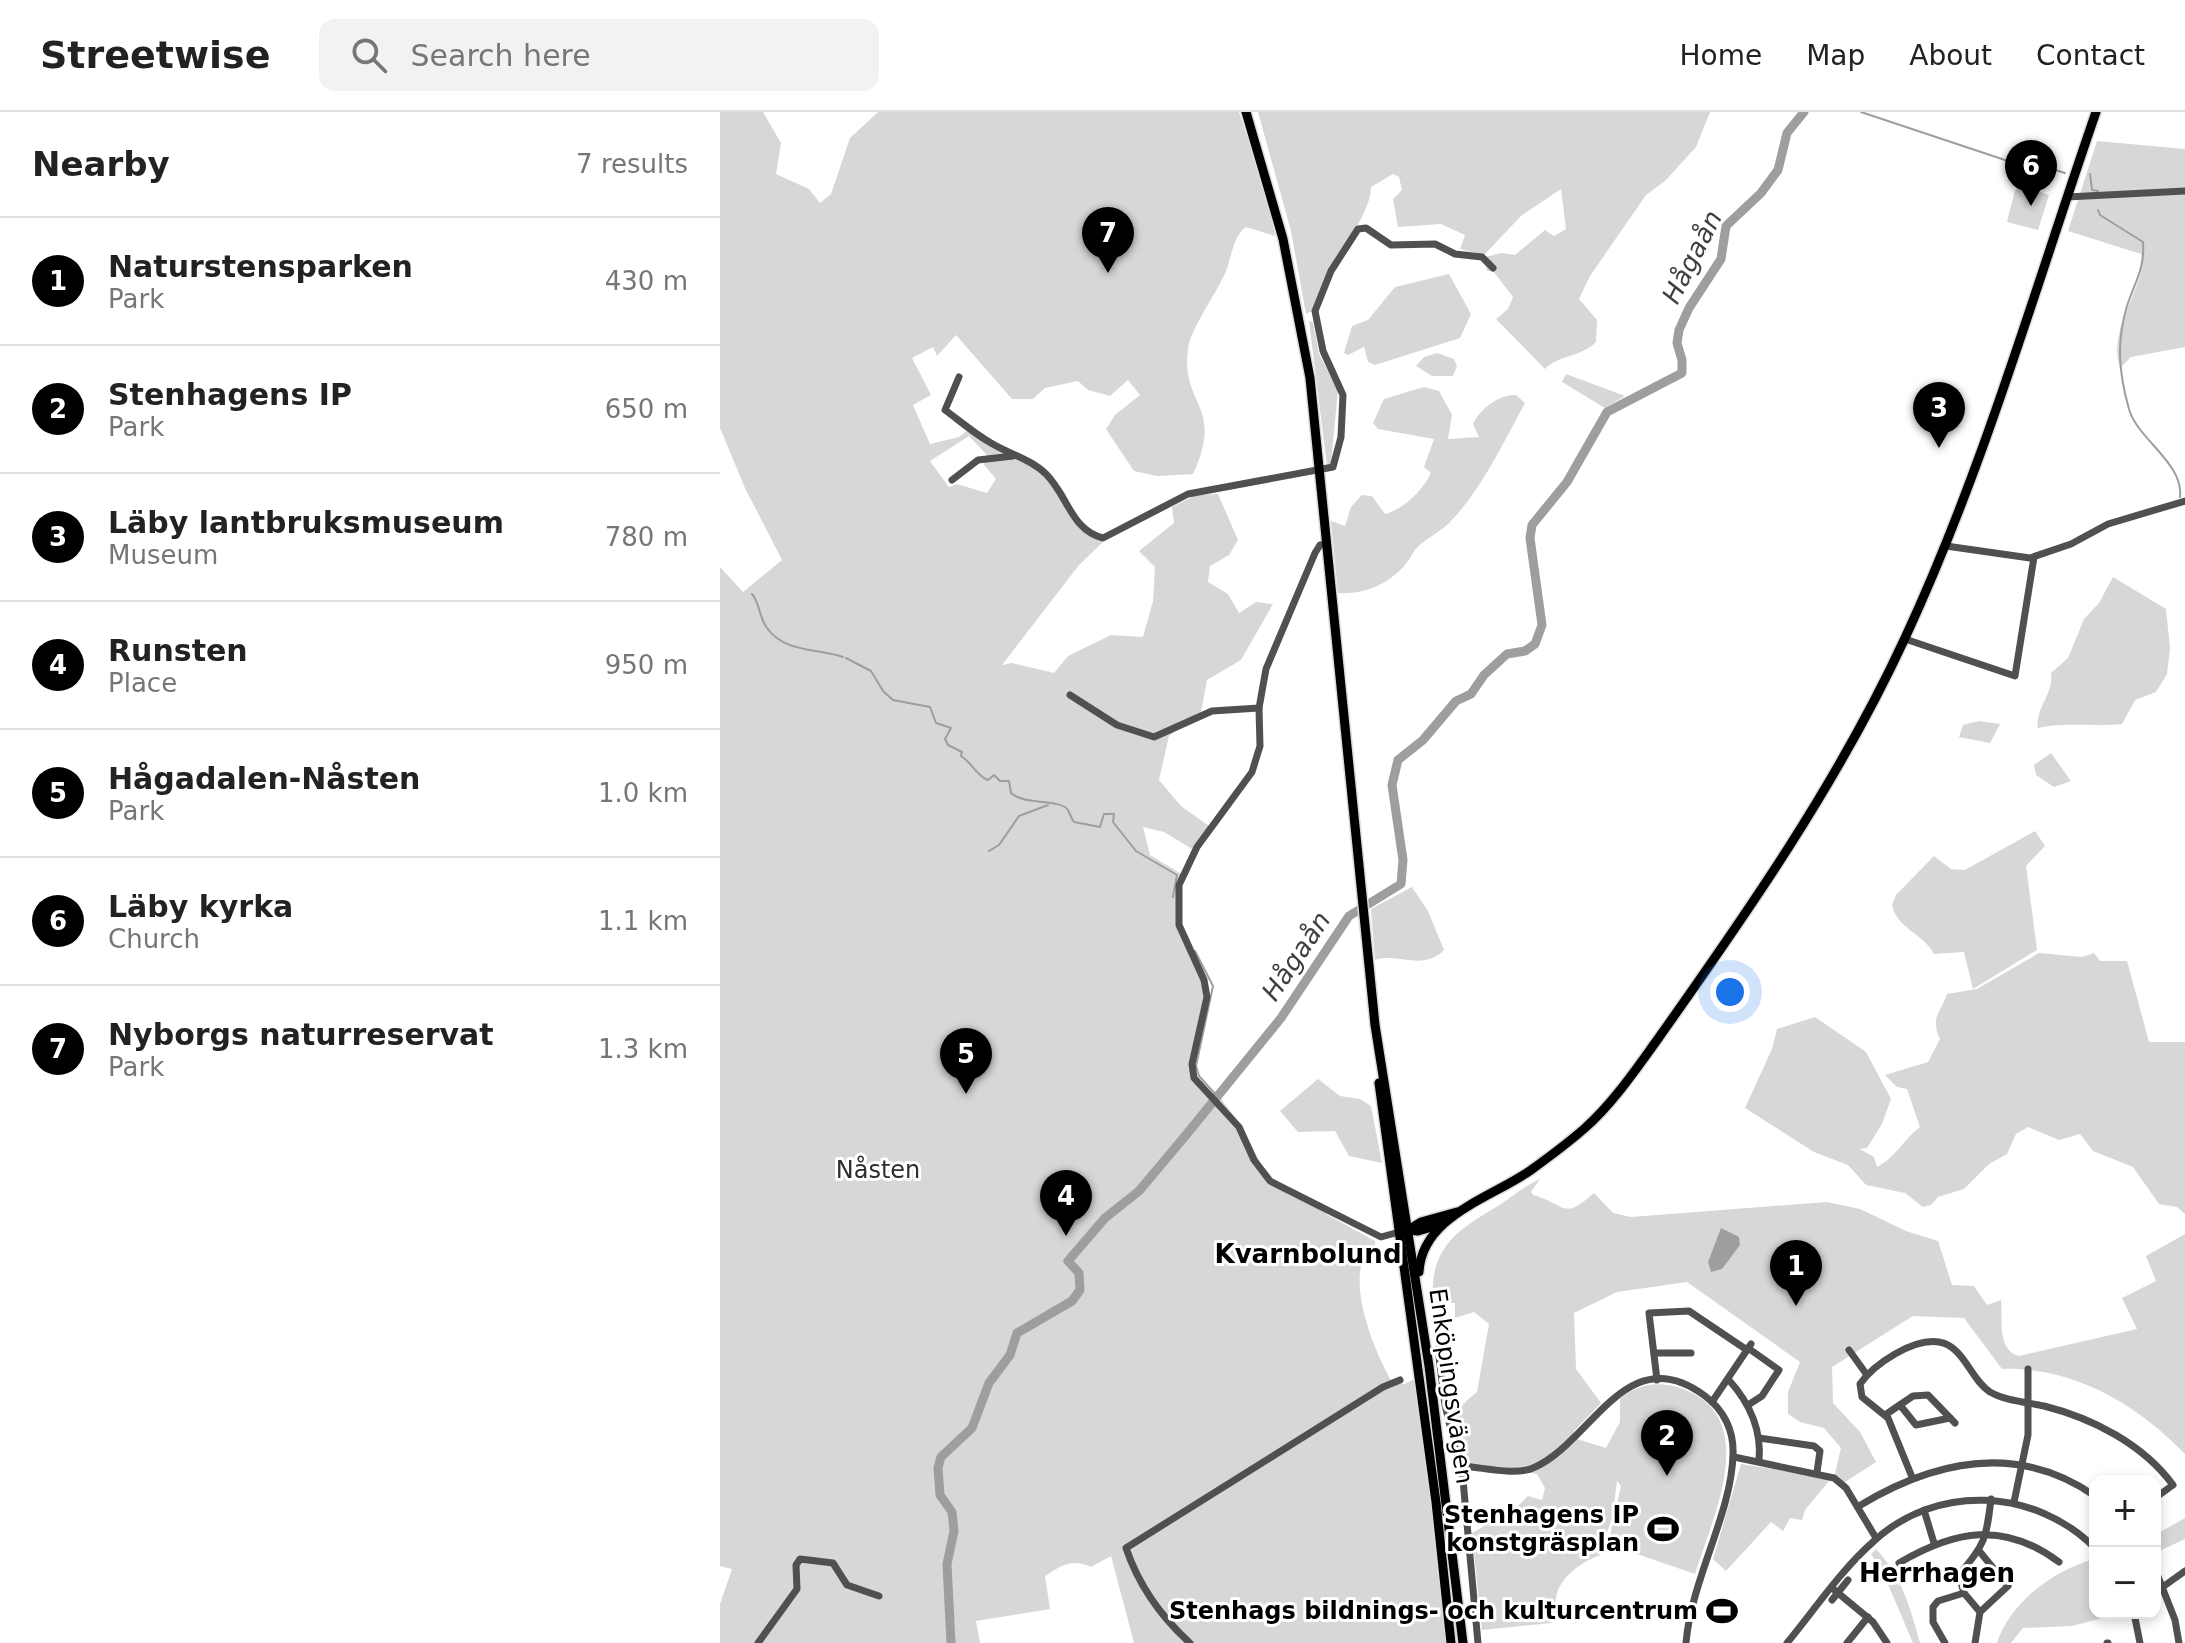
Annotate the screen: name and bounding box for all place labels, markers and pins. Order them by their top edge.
pin: 6 [2005,140,2057,206]
pin: 7 [1082,207,1134,273]
pin: 3 [1913,382,1965,448]
pin: 5 [940,1028,992,1094]
pin: 4 [1040,1170,1092,1236]
pin: 1 [1770,1240,1822,1306]
pin: 2 [1641,1410,1693,1476]
place label: Stenhagens IP konstgräsplan [1444,1501,1639,1557]
sports icon: Stenhagens IP konstgräsplan [1646,1512,1680,1546]
sports icon: Stenhags bildnings- och kulturcentrum [1705,1594,1739,1628]
place label: Stenhags bildnings- och kulturcentrum [1169,1597,1698,1625]

